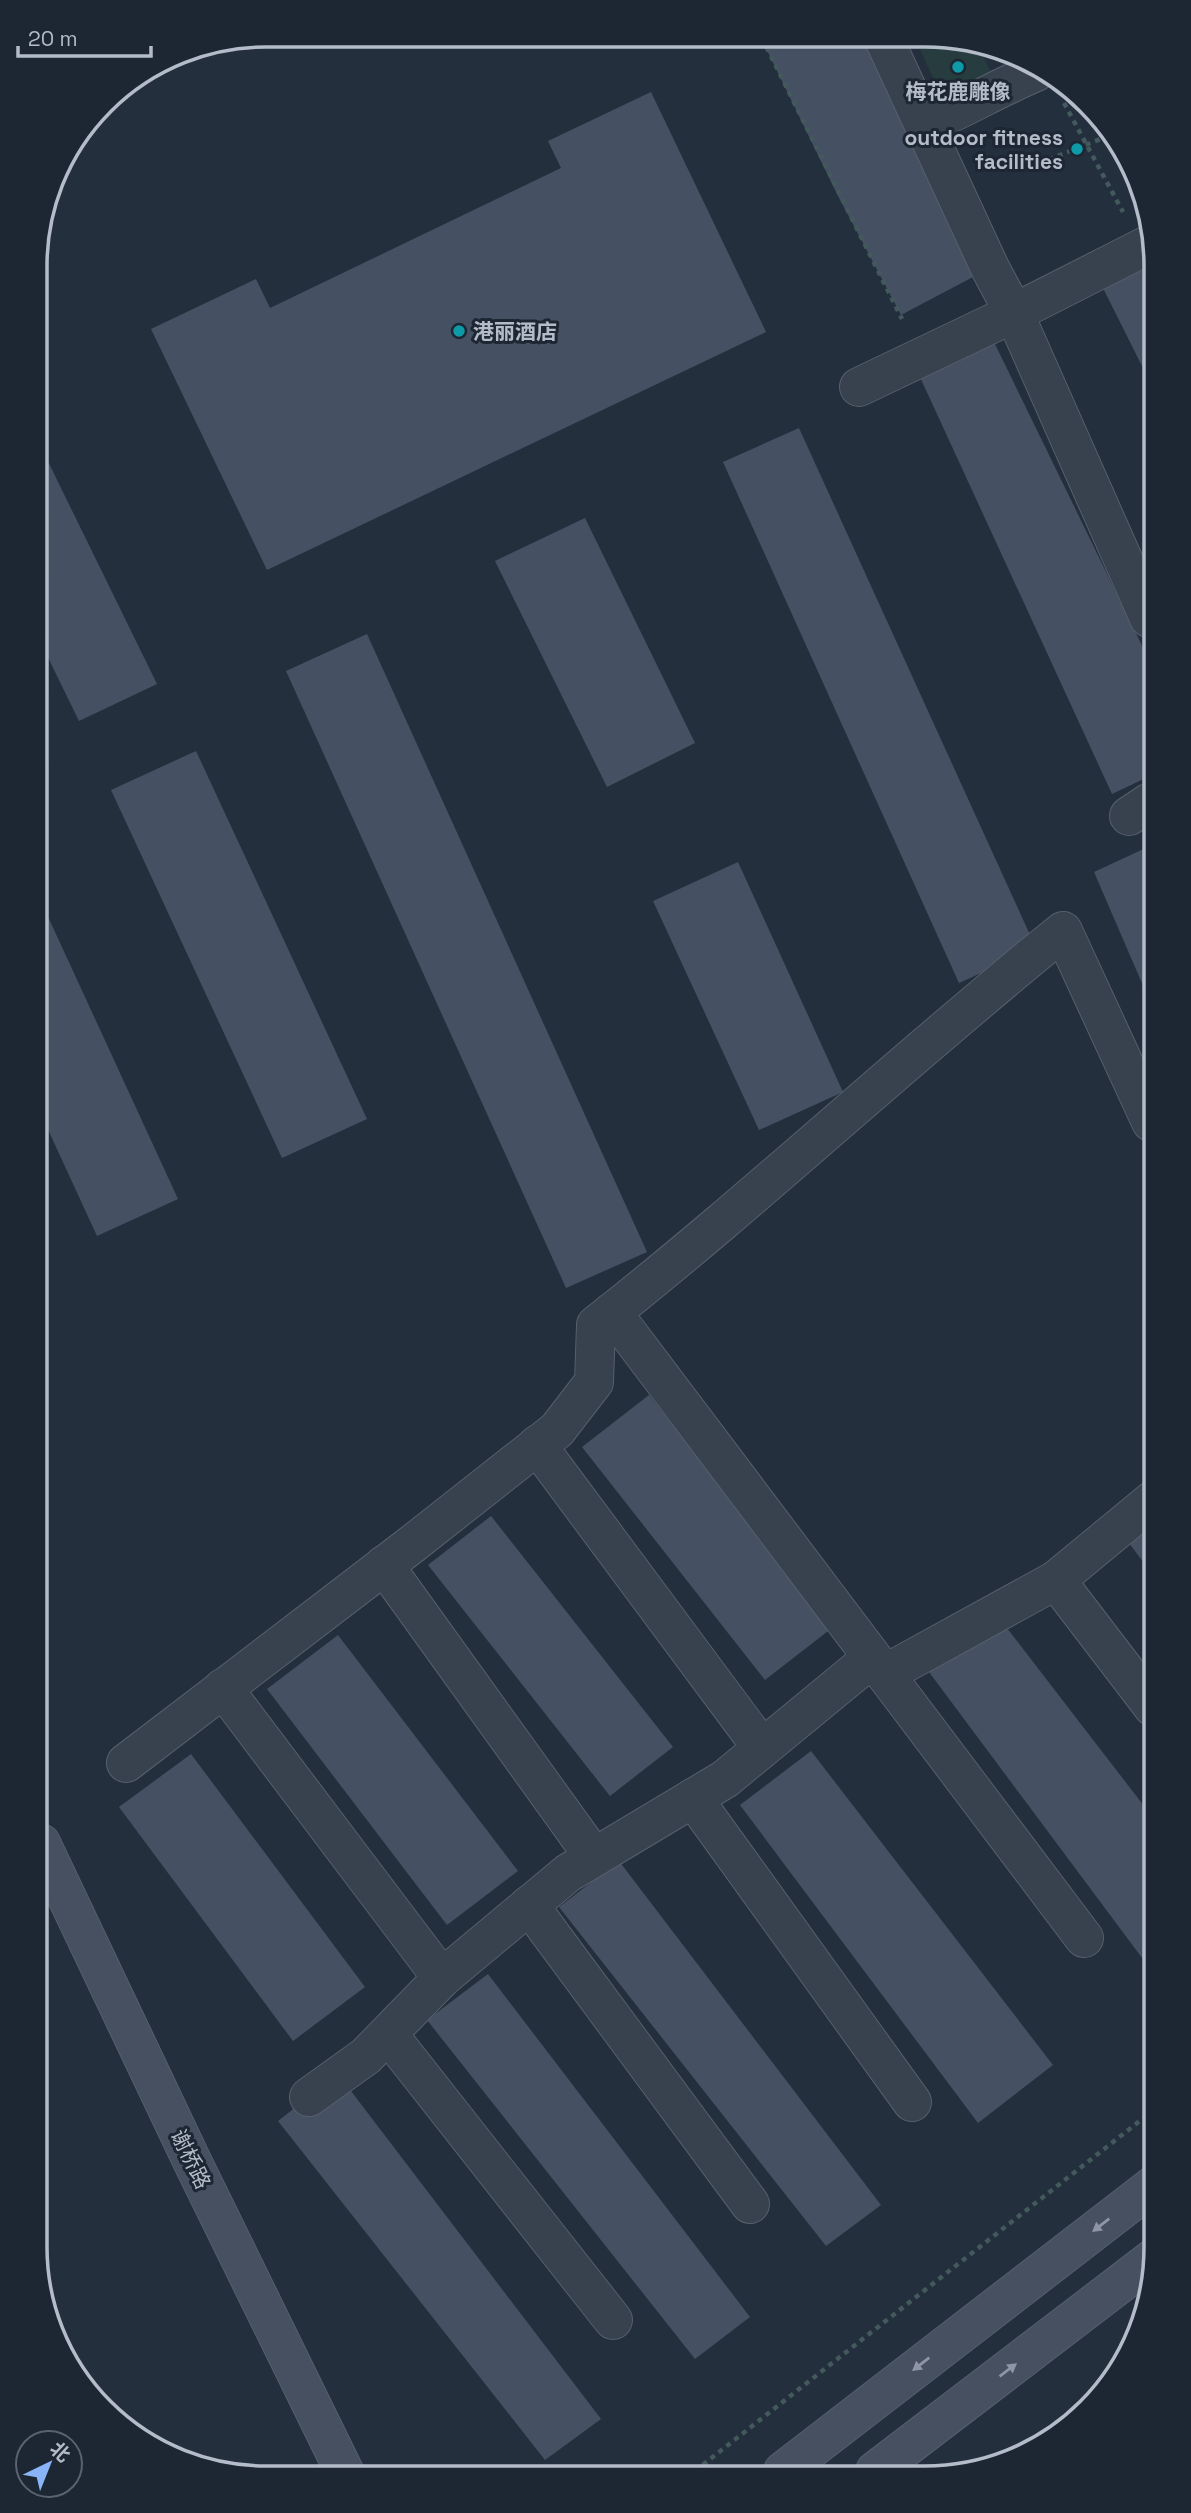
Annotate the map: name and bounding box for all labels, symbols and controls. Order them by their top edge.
scale bar [18,14,150,58]
text: 20 m [28,25,78,52]
marker: 梅花鹿雕像 [950,59,966,75]
place label: 梅花鹿雕像 [906,78,1011,105]
place label: outdoor fitness facilities [904,124,1063,175]
marker: outdoor fitness facilities [1069,141,1085,157]
place label: 港丽酒店 [473,318,557,345]
marker: 港丽酒店 [451,323,467,339]
street label: 谢桥路 [165,2125,217,2193]
one-way arrow [1093,2218,1111,2233]
one-way arrow [913,2357,931,2372]
one-way arrow [998,2362,1016,2377]
north arrow [14,2429,84,2499]
text: 北 [45,2436,76,2468]

